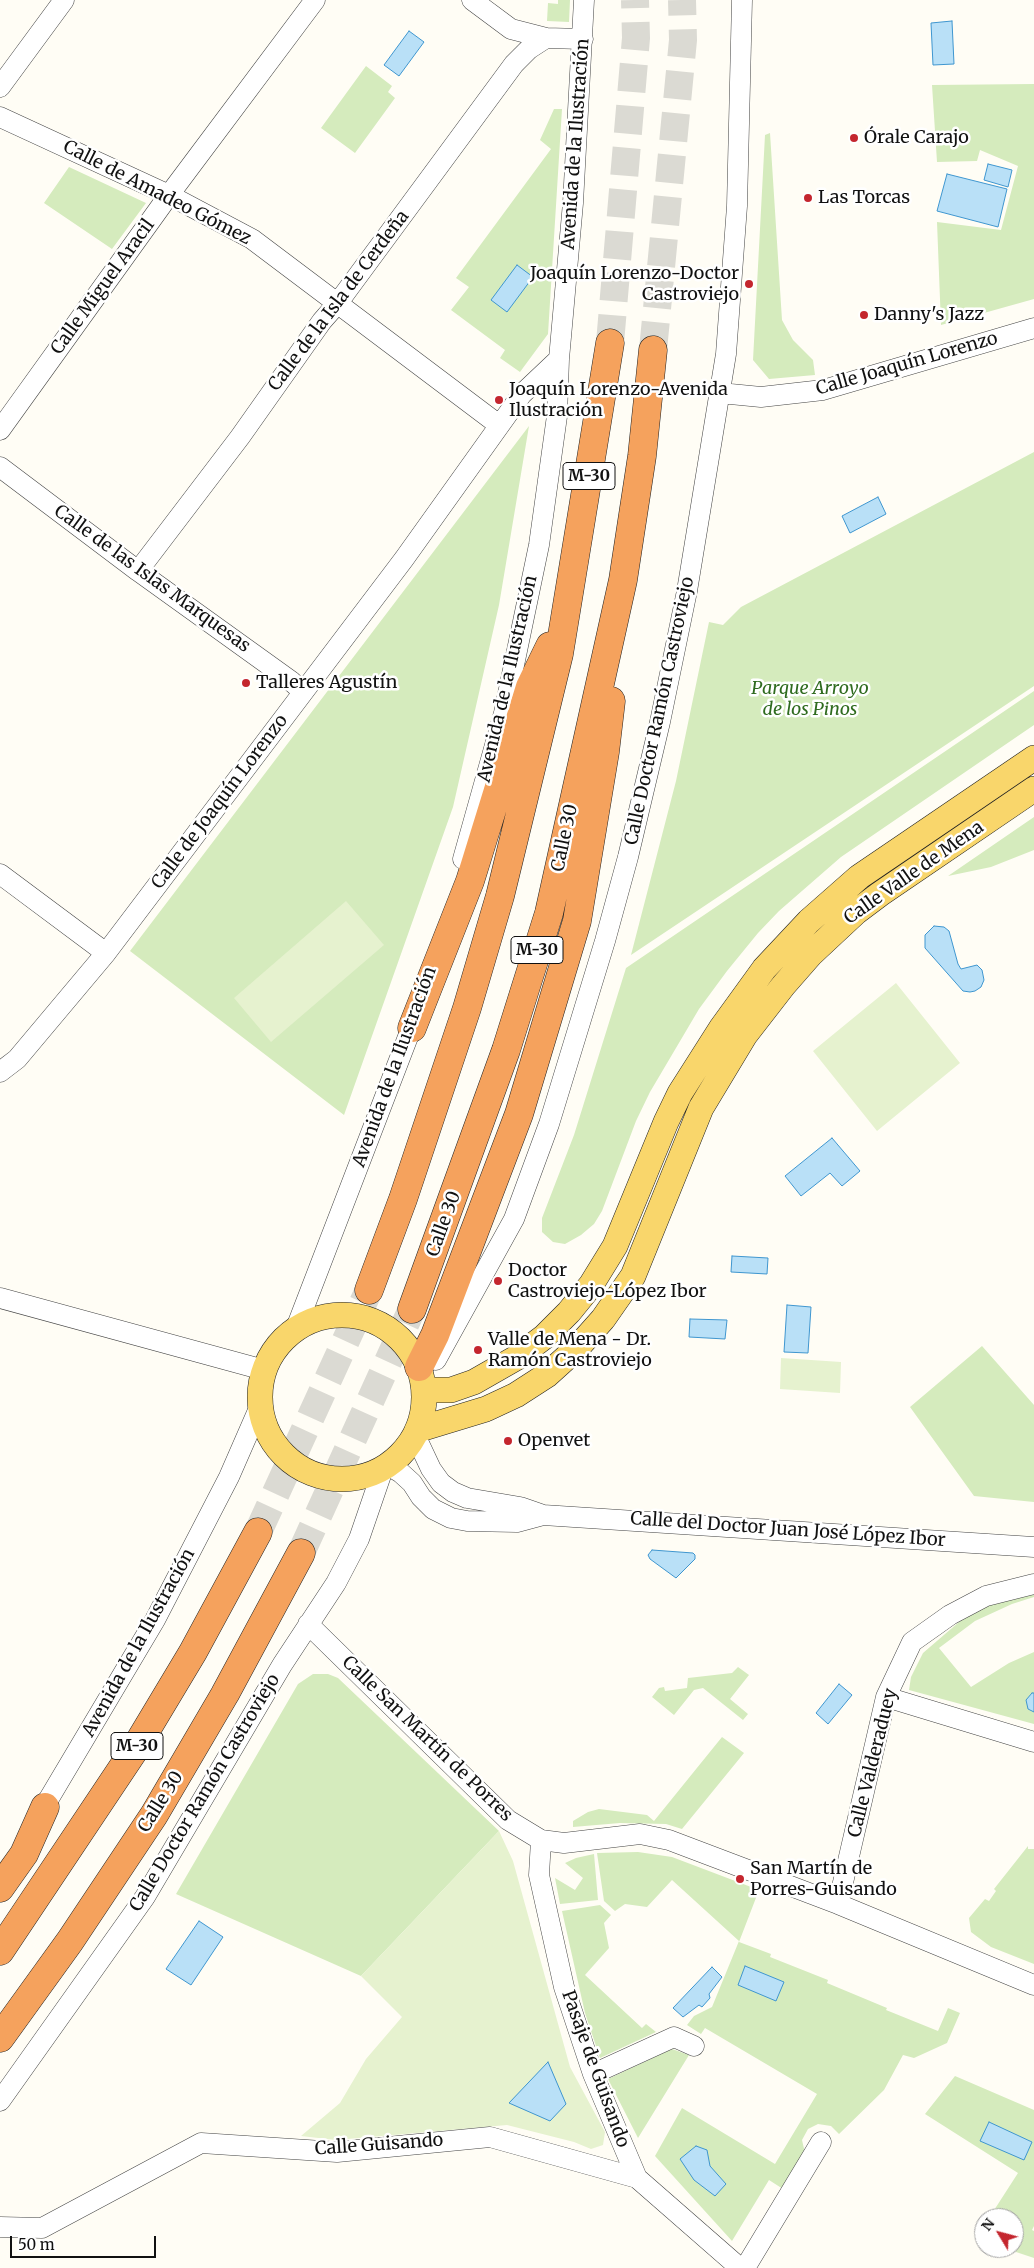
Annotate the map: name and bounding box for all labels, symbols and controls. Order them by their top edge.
street label: Avenida de la Ilustración [558,38,594,250]
place label: Órale Carajo [864,127,969,149]
marker: Órale Carajo [848,132,860,144]
street label: Calle de Amadeo Gómez [59,136,255,250]
place label: Las Torcas [818,187,910,209]
marker: Las Torcas [802,192,814,204]
street label: Calle de la Isla de Cerdeña [264,207,414,395]
street label: Calle Miguel Aracil [47,215,159,359]
place label: Joaquín Lorenzo-Doctor Castroviejo [530,263,739,306]
marker: Joaquín Lorenzo-Doctor Castroviejo [743,278,755,290]
place label: Danny's Jazz [874,304,984,326]
marker: Danny's Jazz [858,309,870,321]
street label: Calle Joaquín Lorenzo [814,328,1000,400]
place label: Joaquín Lorenzo-Avenida Ilustración [509,379,728,422]
marker: Joaquín Lorenzo-Avenida Ilustración [493,394,505,406]
road number: M-30 [563,462,615,490]
street label: Calle de las Islas Marquesas [50,501,254,657]
street label: Avenida de la Ilustración [474,573,542,785]
street label: Calle Doctor Ramón Castroviejo [621,575,699,847]
place label: Talleres Agustín [256,672,397,694]
marker: Talleres Agustín [240,677,252,689]
park label: Parque Arroyo de los Pinos [751,678,869,721]
street label: Calle de Joaquín Lorenzo [147,711,293,893]
street label: Calle 30 [547,802,583,874]
street label: Calle Valle de Mena [840,817,988,929]
road number: M-30 [511,936,563,964]
street label: Avenida de la Ilustración [349,964,441,1170]
street label: Calle 30 [422,1188,466,1260]
place label: Doctor Castroviejo-López Ibor [508,1260,707,1302]
marker: Doctor Castroviejo-López Ibor [492,1275,504,1287]
place label: Valle de Mena - Dr. Ramón Castroviejo [488,1329,652,1372]
marker: Valle de Mena - Dr. Ramón Castroviejo [472,1344,484,1356]
place label: Openvet [518,1430,590,1452]
marker: Openvet [502,1435,514,1447]
street label: Calle del Doctor Juan José López Ibor [630,1508,946,1552]
street label: Avenida de la Ilustración [78,1545,200,1741]
street label: Calle San Martín de Porres [337,1652,517,1826]
street label: Calle Doctor Ramón Castroviejo [125,1670,285,1916]
street label: Calle Valderaduey [844,1686,902,1840]
road number: M-30 [111,1732,163,1760]
street label: Calle 30 [134,1767,188,1837]
place label: San Martín de Porres-Guisando [750,1858,897,1900]
marker: San Martín de Porres-Guisando [734,1873,746,1885]
street label: Pasaje de Guisando [557,1987,633,2151]
street label: Calle Guisando [314,2130,444,2160]
north arrow [974,2208,1024,2258]
text: N [977,2215,998,2234]
scale bar [12,2226,159,2258]
text: 50 m [18,2235,55,2254]

